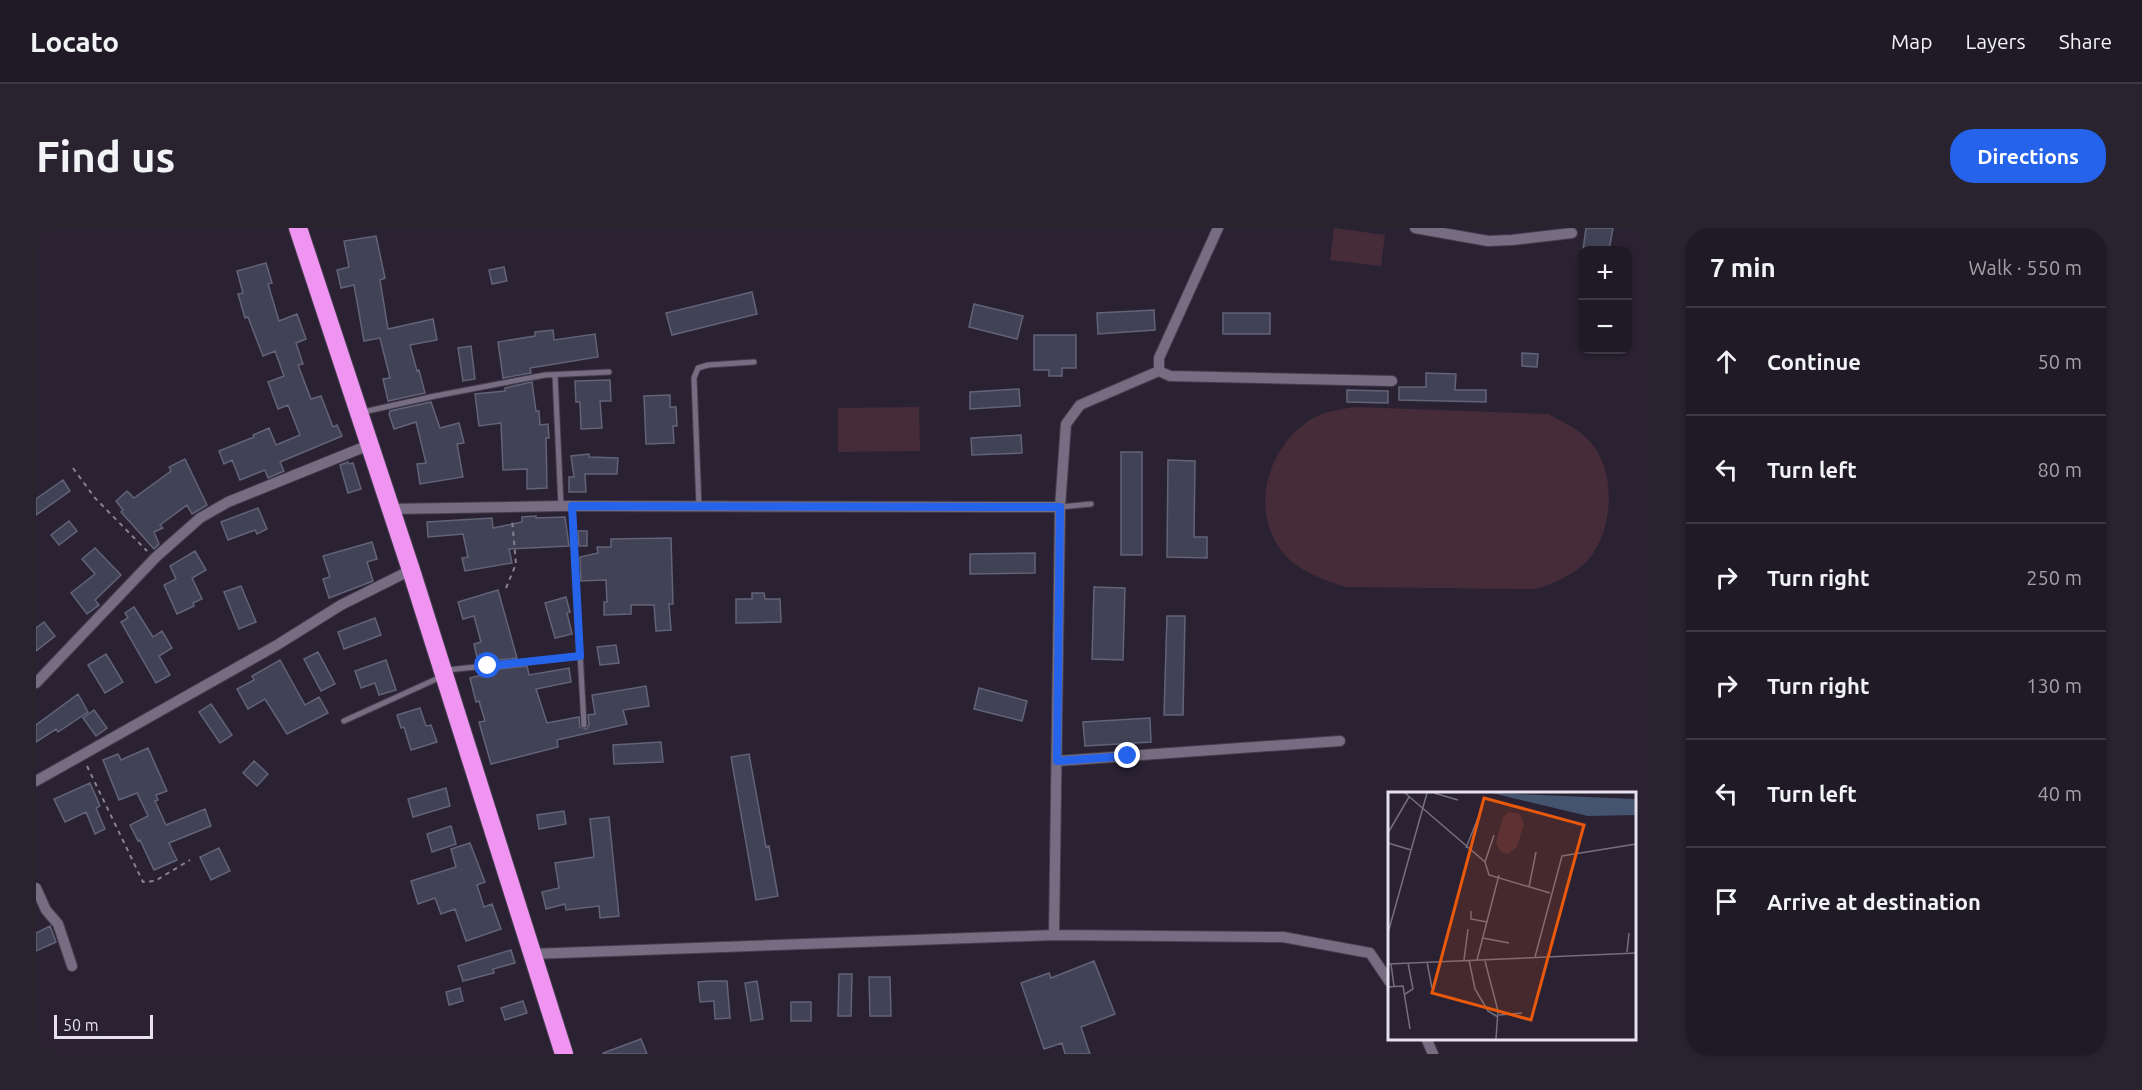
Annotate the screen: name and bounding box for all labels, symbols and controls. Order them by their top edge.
text: Locato [30,26,119,57]
text: Map [1891,29,1932,53]
text: Layers [1965,29,2026,53]
text: Share [2059,29,2112,53]
button: Directions [1950,129,2106,183]
text: Find us [36,133,175,180]
map controls [1578,246,1632,354]
button: + [1578,246,1632,300]
text: 7 min [1710,253,1776,282]
text: Walk · 550 m [1969,256,2082,279]
button: − [1578,300,1632,354]
icon: ahead [1710,345,1743,378]
text: Continue [1767,349,1861,374]
text: 50 m [2038,350,2082,373]
icon: left [1710,453,1743,486]
text: Turn left [1767,457,1857,482]
text: 80 m [2038,458,2082,481]
icon: right [1710,561,1743,594]
text: Turn right [1767,565,1869,590]
text: 250 m [2026,566,2082,589]
route start [474,652,500,678]
icon: right [1710,669,1743,702]
text: Turn right [1767,673,1869,698]
text: 130 m [2026,674,2082,697]
route end [1114,742,1140,768]
icon: left [1710,777,1743,810]
text: Turn left [1767,781,1857,806]
text: 40 m [2038,782,2082,805]
inset map [1388,792,1635,1039]
icon: arrive [1710,885,1743,918]
text: Arrive at destination [1767,889,1981,914]
scale bar [54,1012,153,1040]
text: 50 m [63,1016,99,1034]

